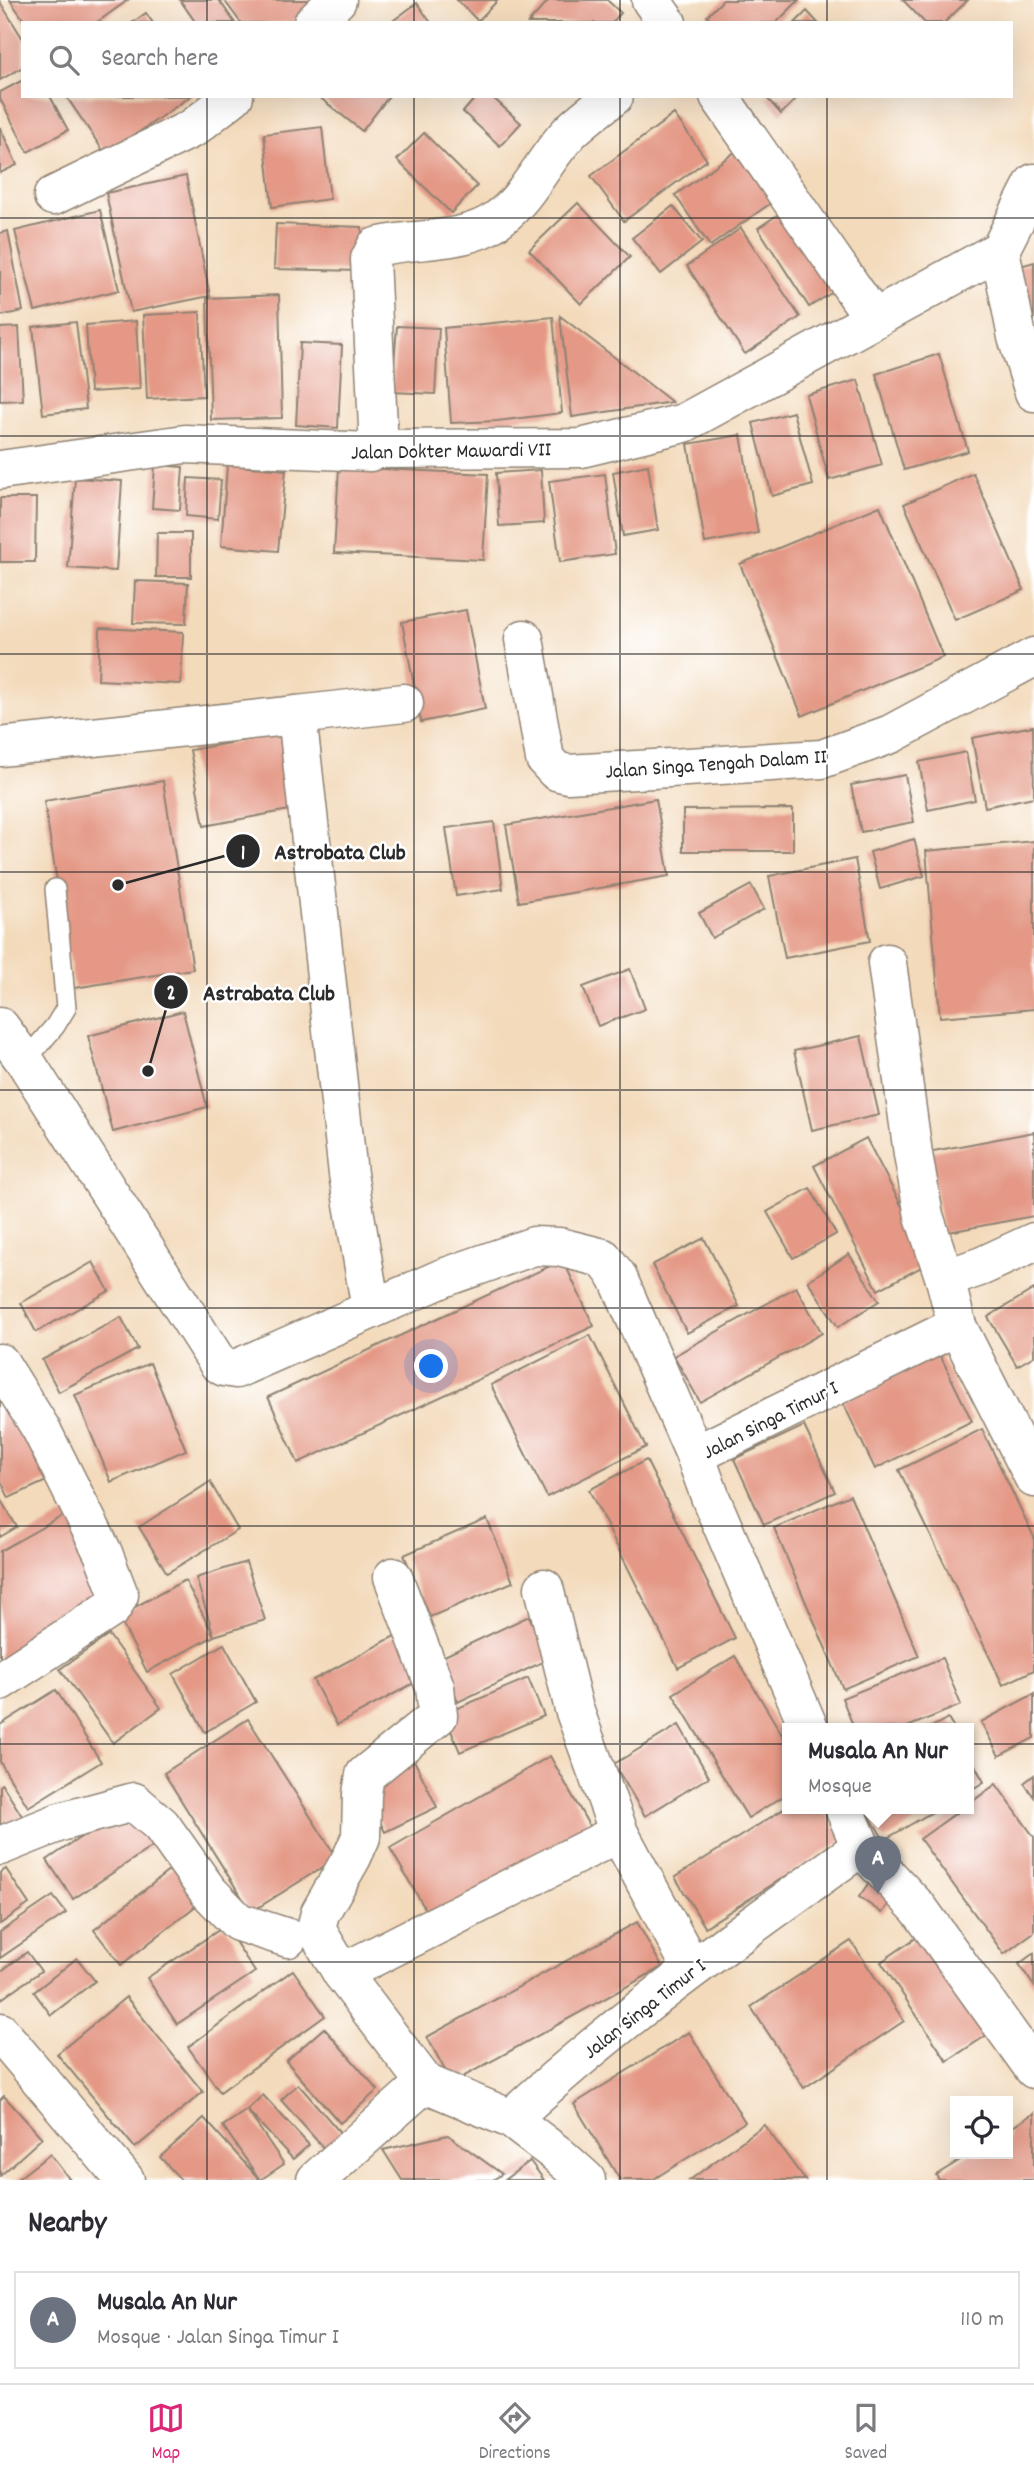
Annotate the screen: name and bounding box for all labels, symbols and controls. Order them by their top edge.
search box [21,21,1013,98]
icon: search [45,41,83,79]
text: Search here [101,41,219,78]
street label: Jalan Dokter Mawardi VII [351,436,552,470]
street label: Jalan Singa Tengah Dalam II [604,743,829,789]
callout: Astrobata Club [225,829,420,873]
text: Astrobata Club [274,838,406,871]
text: 1 [241,840,245,870]
callout: Astrabata Club [154,970,349,1014]
text: Astrabata Club [203,979,335,1012]
text: 2 [166,980,176,1010]
your location [414,1349,448,1383]
street label: Jalan Singa Timur I [698,1374,845,1469]
popup [782,1723,974,1814]
text: Musala An Nur [808,1734,948,1771]
text: Mosque [808,1771,872,1804]
pin: A [855,1836,901,1894]
street label: Jalan Singa Timur I [578,1953,714,2068]
map controls [950,2096,1013,2159]
button: locate [950,2096,1013,2159]
text: Nearby [28,2204,106,2247]
text: Musala An Nur [97,2285,237,2322]
text: A [47,2304,59,2337]
text: 110 m [960,2304,1004,2337]
text: Mosque · Jalan Singa Timur I [97,2322,339,2355]
tab: Map [147,2399,185,2468]
tab: Directions [479,2399,551,2468]
tab: Saved [845,2399,887,2468]

